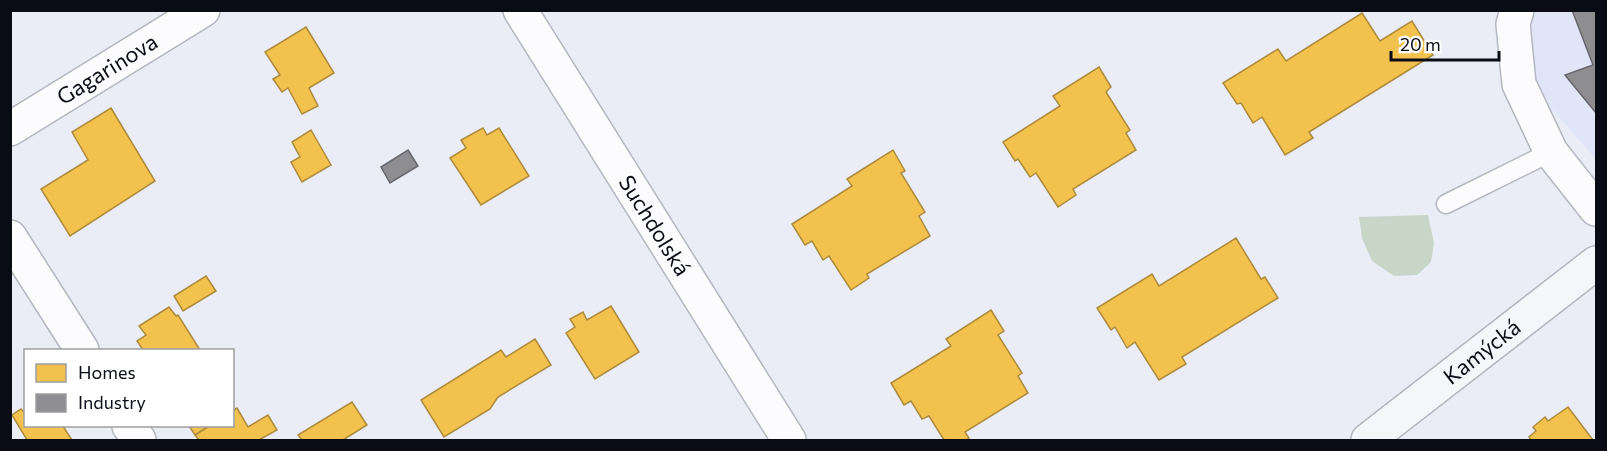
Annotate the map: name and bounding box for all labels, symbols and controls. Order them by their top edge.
scale bar [1391,24,1499,62]
street label: Gagarinova [51,28,162,110]
text: 20 m [1400,33,1441,55]
street label: Suchdolská [614,170,697,280]
street label: Kamýcká [1437,313,1525,390]
legend [24,349,234,427]
text: Homes [78,361,136,383]
text: Industry [78,391,146,413]

